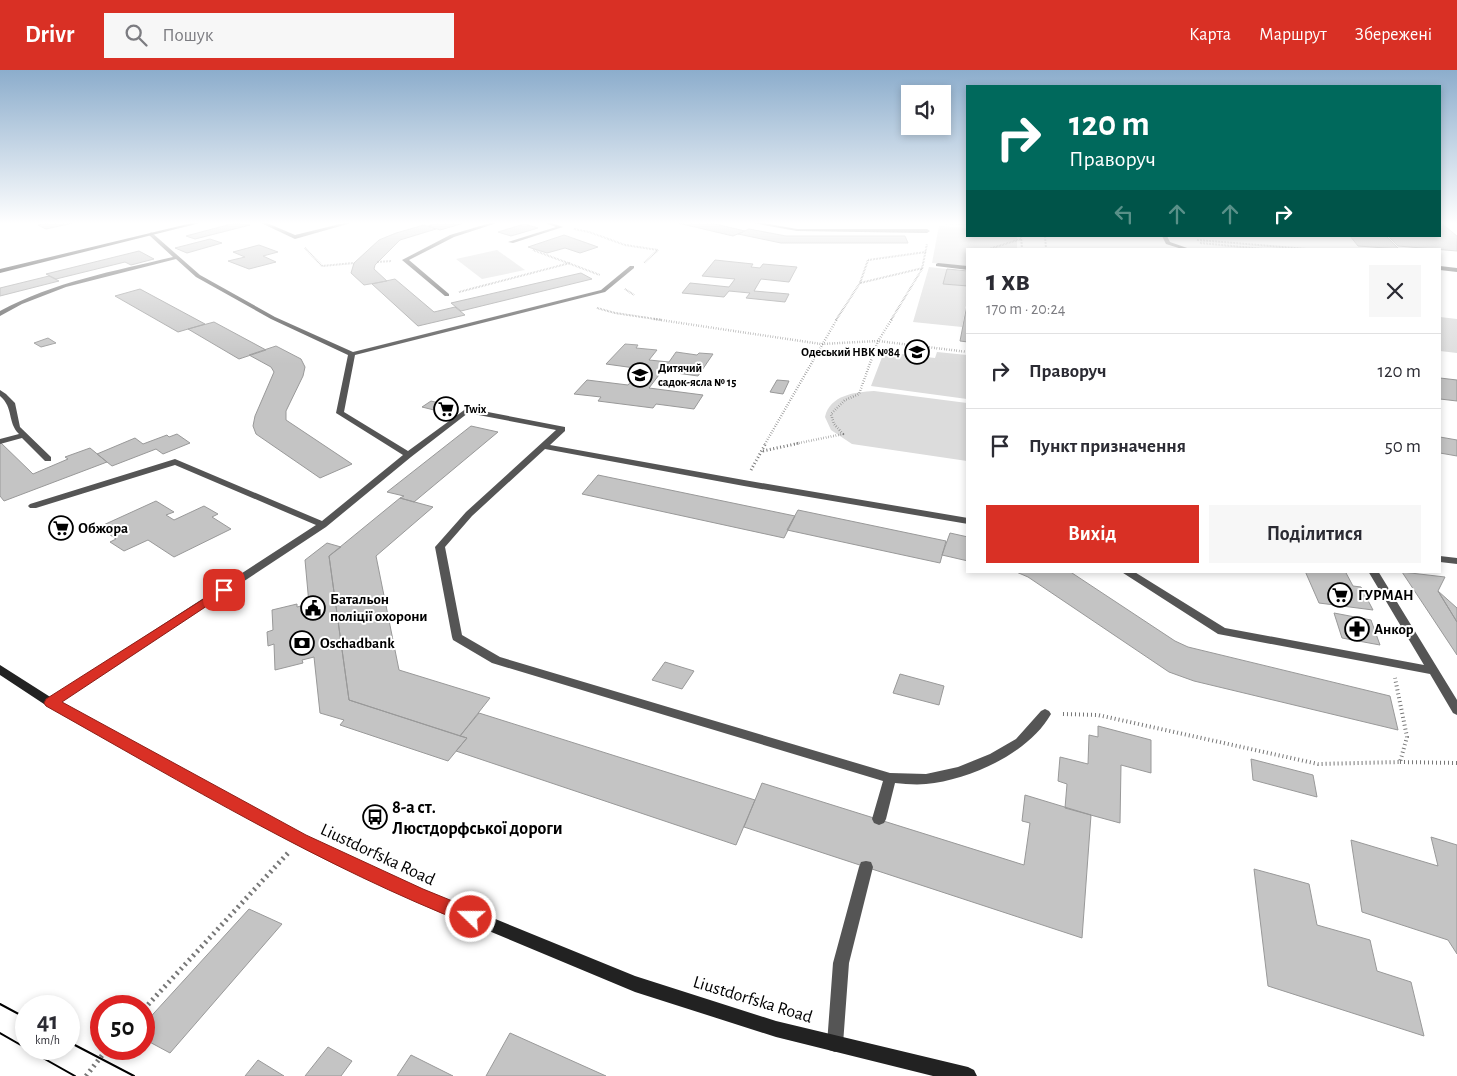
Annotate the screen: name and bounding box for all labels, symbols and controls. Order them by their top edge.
search box [104,13,454,58]
icon: search [122,21,150,49]
text: Drivr [25,23,74,47]
text: Пошук [162,26,214,45]
text: Карта [1189,26,1231,44]
text: Маршрут [1259,26,1327,44]
text: Збережені [1355,26,1432,44]
map controls [901,85,951,135]
button: sound [901,85,951,135]
icon: right [986,105,1051,170]
text: 120 m [1069,107,1150,142]
text: Праворуч [1069,148,1156,170]
icon: left [1110,200,1138,228]
icon: ahead [1163,200,1191,228]
icon: ahead [1216,200,1244,228]
icon: right [1269,200,1297,228]
button: close [1369,265,1421,317]
text: 1 хв [986,266,1030,296]
text: 170 m · 20:24 [986,301,1065,317]
school or university icon: Одеський НВК №84 [904,339,930,365]
place label: Одеський НВК №84 [801,346,900,358]
icon: right [986,357,1014,385]
school or university icon: Дитячий садок-ясла № 15 [627,362,653,388]
place label: Дитячий садок-ясла № 15 [658,362,736,388]
text: Праворуч [1029,362,1107,381]
text: 120 m [1377,362,1421,381]
supermarket icon: Twix [433,396,459,422]
place label: Twix [464,403,487,415]
icon: arrive [986,432,1014,460]
text: Пункт призначення [1029,437,1186,456]
text: 50 m [1385,437,1421,456]
button: Вихід [986,505,1199,563]
button: Поділитися [1209,505,1421,563]
supermarket icon: Обжора [48,515,74,541]
place label: Обжора [78,521,128,536]
pin [203,569,245,611]
icon: arrive [210,576,238,604]
supermarket icon: ГУРМАН [1327,582,1353,608]
place label: ГУРМАН [1358,588,1414,603]
place label: Батальон поліції охорони [330,592,428,624]
public building icon: Батальон поліції охорони [300,595,326,621]
pharmacy icon: Анкор [1344,616,1370,642]
place label: Анкор [1374,622,1414,637]
bank icon: Oschadbank [289,630,315,656]
place label: Oschadbank [320,636,395,651]
place label: 8-а ст. Люстдорфської дороги [392,799,563,838]
bus stop icon: 8-а ст. Люстдорфської дороги [362,804,388,830]
street label: Liustdorfska Road [318,821,438,889]
position arrow [444,890,496,942]
street label: Liustdorfska Road [691,973,815,1027]
speed limit sign: 50 [90,995,155,1060]
text: 41 [37,1009,58,1034]
text: km/h [35,1034,60,1046]

